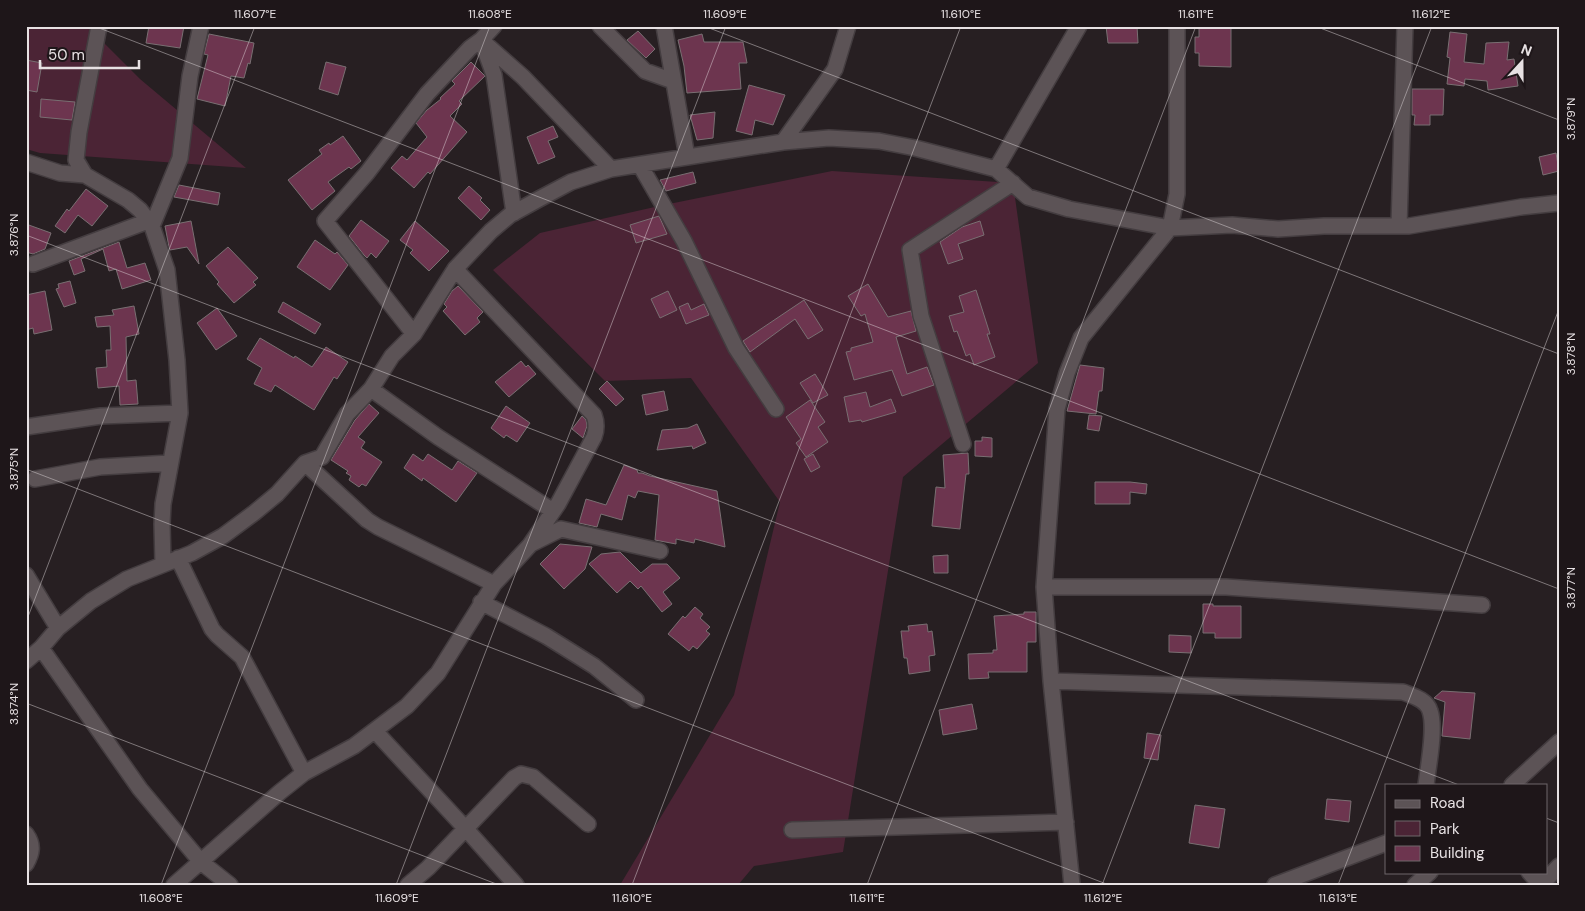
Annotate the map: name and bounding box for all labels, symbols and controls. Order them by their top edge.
text: 11.607°E [234,6,276,22]
text: 11.608°E [468,6,512,22]
text: 11.609°E [703,6,747,22]
text: 11.610°E [941,6,981,22]
text: 11.611°E [1178,6,1214,22]
text: 11.612°E [1412,6,1451,22]
scale bar [40,38,139,70]
north arrow [1498,38,1548,88]
text: N [1519,40,1535,60]
text: 50 m [48,45,85,65]
text: 3.879°N [1563,98,1579,140]
text: 3.876°N [6,214,22,256]
text: 3.878°N [1563,333,1579,375]
text: 3.875°N [6,448,22,490]
text: 3.877°N [1563,567,1579,609]
text: 3.874°N [6,683,22,725]
legend [1385,784,1548,874]
text: Road [1430,793,1465,813]
text: Park [1430,819,1460,839]
text: Building [1430,843,1485,863]
text: 11.608°E [139,890,183,906]
text: 11.609°E [375,890,419,906]
text: 11.610°E [612,890,652,906]
text: 11.611°E [849,890,885,906]
text: 11.612°E [1084,890,1123,906]
text: 11.613°E [1319,890,1358,906]

